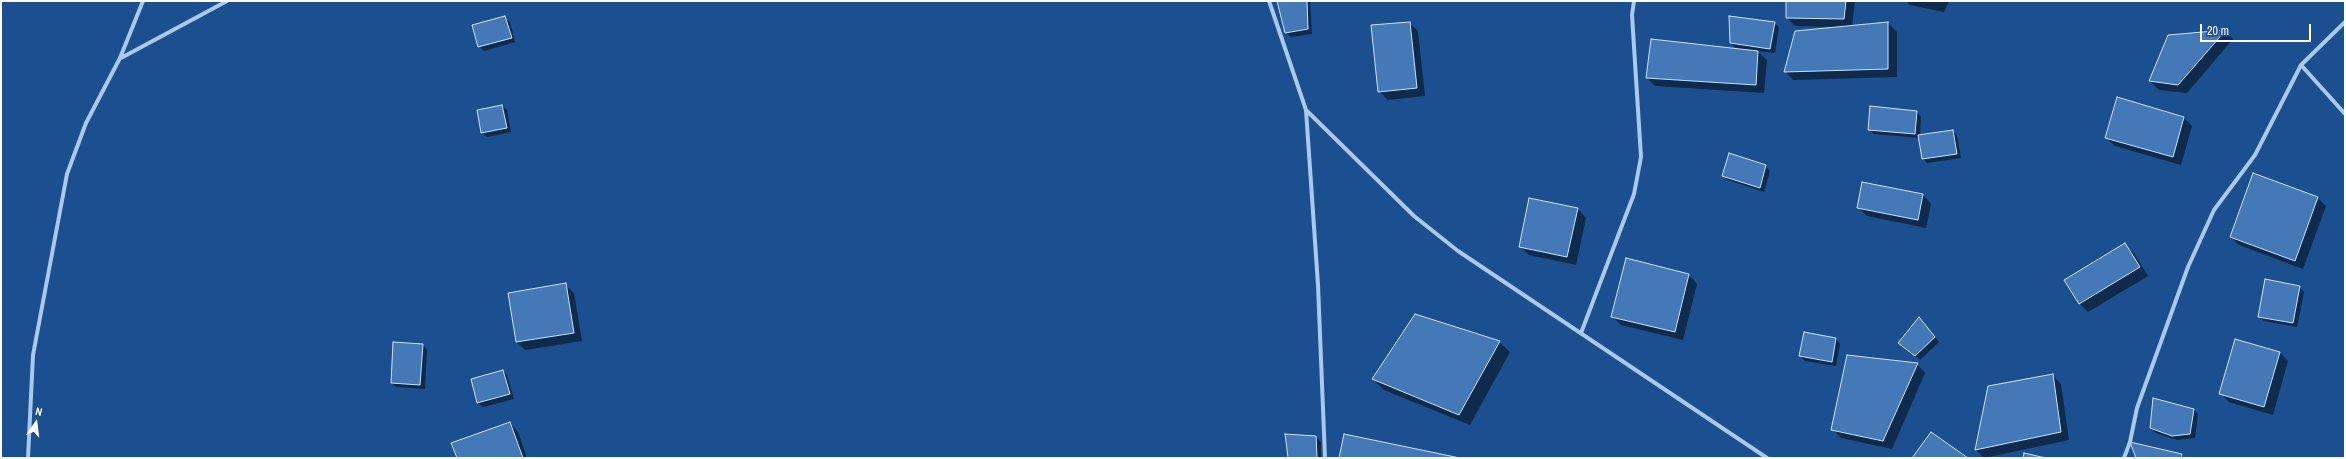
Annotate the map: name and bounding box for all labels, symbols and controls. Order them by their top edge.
scale bar [2202,16,2313,42]
text: 20 m [2207,23,2229,39]
north arrow [16,403,56,443]
text: N [34,404,44,419]

